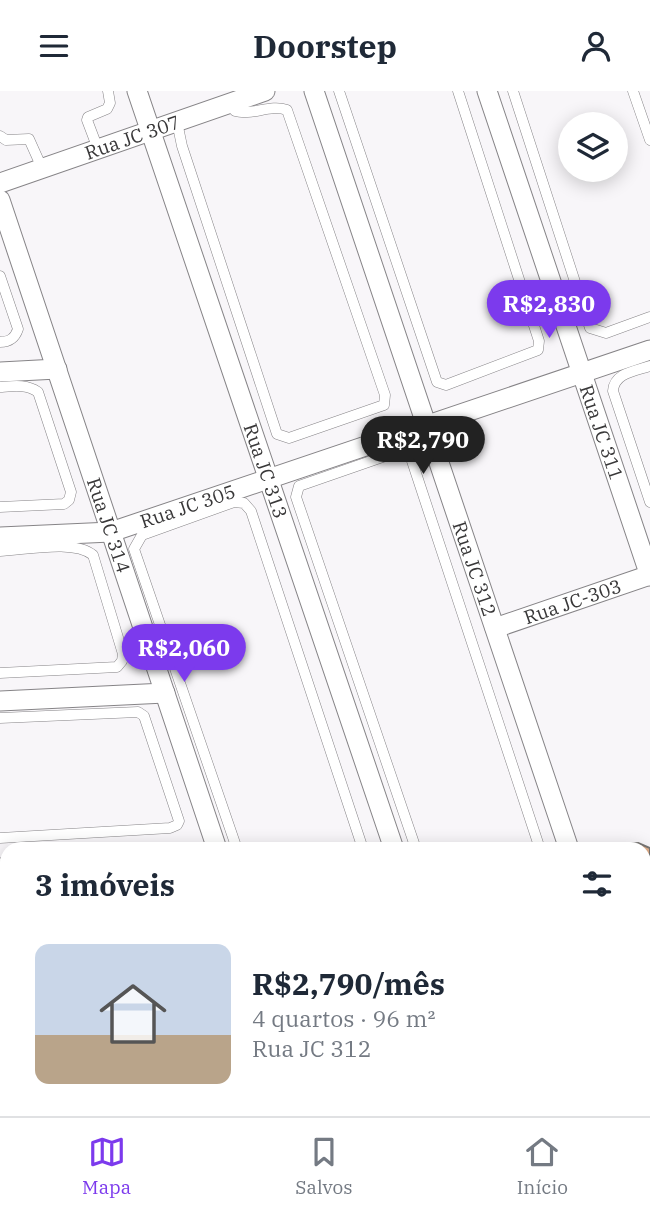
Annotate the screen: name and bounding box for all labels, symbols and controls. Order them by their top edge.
text: Doorstep [253,25,397,67]
icon: menu [35,27,73,65]
icon: person [577,27,615,65]
street label: Rua JC 307 [82,110,183,165]
map controls [558,112,628,182]
button: layers [558,112,628,182]
pin: R$2,830 [484,281,614,340]
text: R$2,830 [503,288,595,318]
street label: Rua JC 311 [575,382,629,483]
pin: R$2,790 [358,417,488,476]
street label: Rua JC 313 [239,420,293,521]
text: R$2,790 [377,424,469,454]
street label: Rua JC 314 [82,475,136,576]
street label: Rua JC 305 [137,479,238,533]
street label: Rua JC 312 [448,518,502,619]
street label: Rua JC-303 [521,574,625,629]
pin: R$2,060 [119,625,249,684]
text: R$2,060 [138,632,230,662]
text: 3 imóveis [35,865,175,904]
icon: filters [578,865,616,903]
text: R$2,790/mês [252,964,445,1003]
icon: home [91,972,175,1056]
text: 4 quartos · 96 m² [252,1003,435,1033]
text: Rua JC 312 [252,1033,372,1063]
tab: Mapa [82,1133,131,1199]
tab: Salvos [295,1133,353,1199]
tab: Início [517,1133,568,1199]

